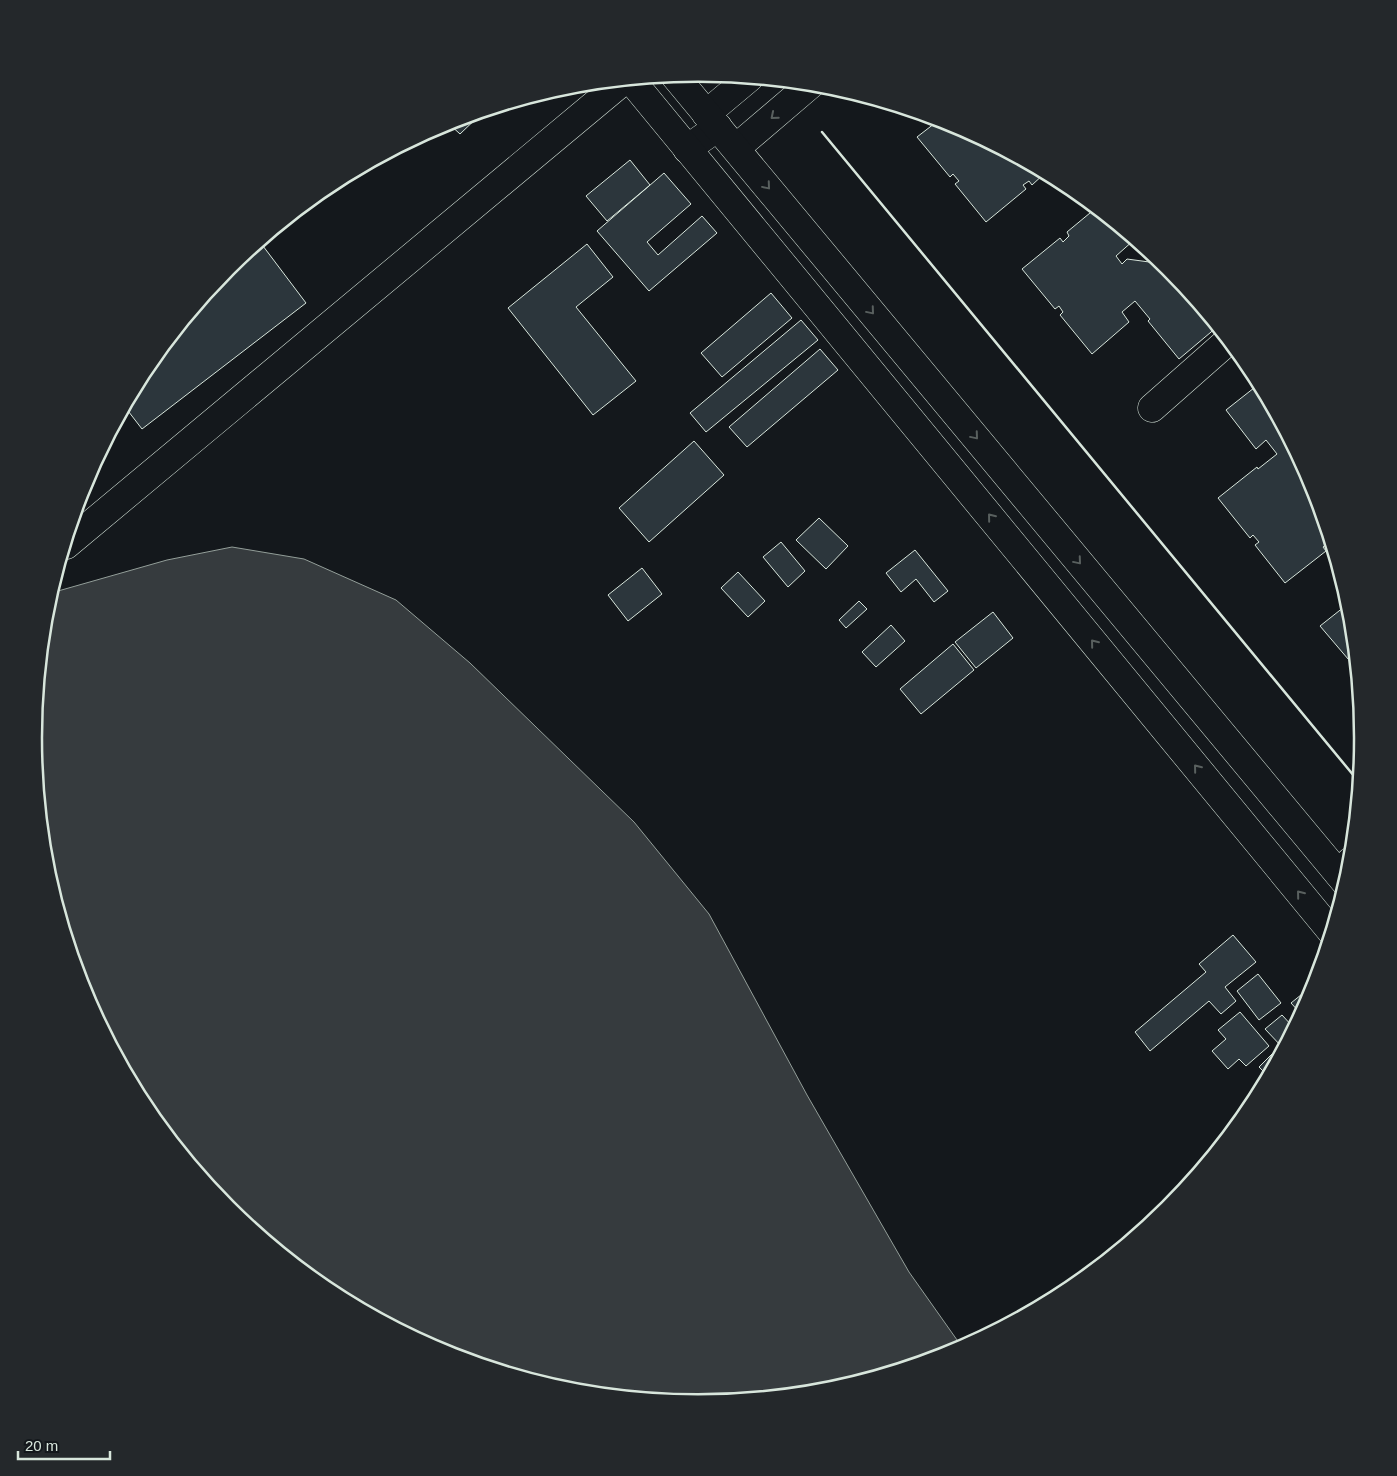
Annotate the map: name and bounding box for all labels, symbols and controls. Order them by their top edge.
one-way arrow [771,110,780,118]
one-way arrow [761,180,769,189]
one-way arrow [865,305,873,314]
one-way arrow [969,430,977,439]
one-way arrow [988,514,996,523]
one-way arrow [1073,555,1082,564]
one-way arrow [1090,639,1099,648]
one-way arrow [1194,765,1203,774]
one-way arrow [1298,891,1306,900]
scale bar [18,1428,110,1460]
text: 20 m [25,1437,58,1454]

